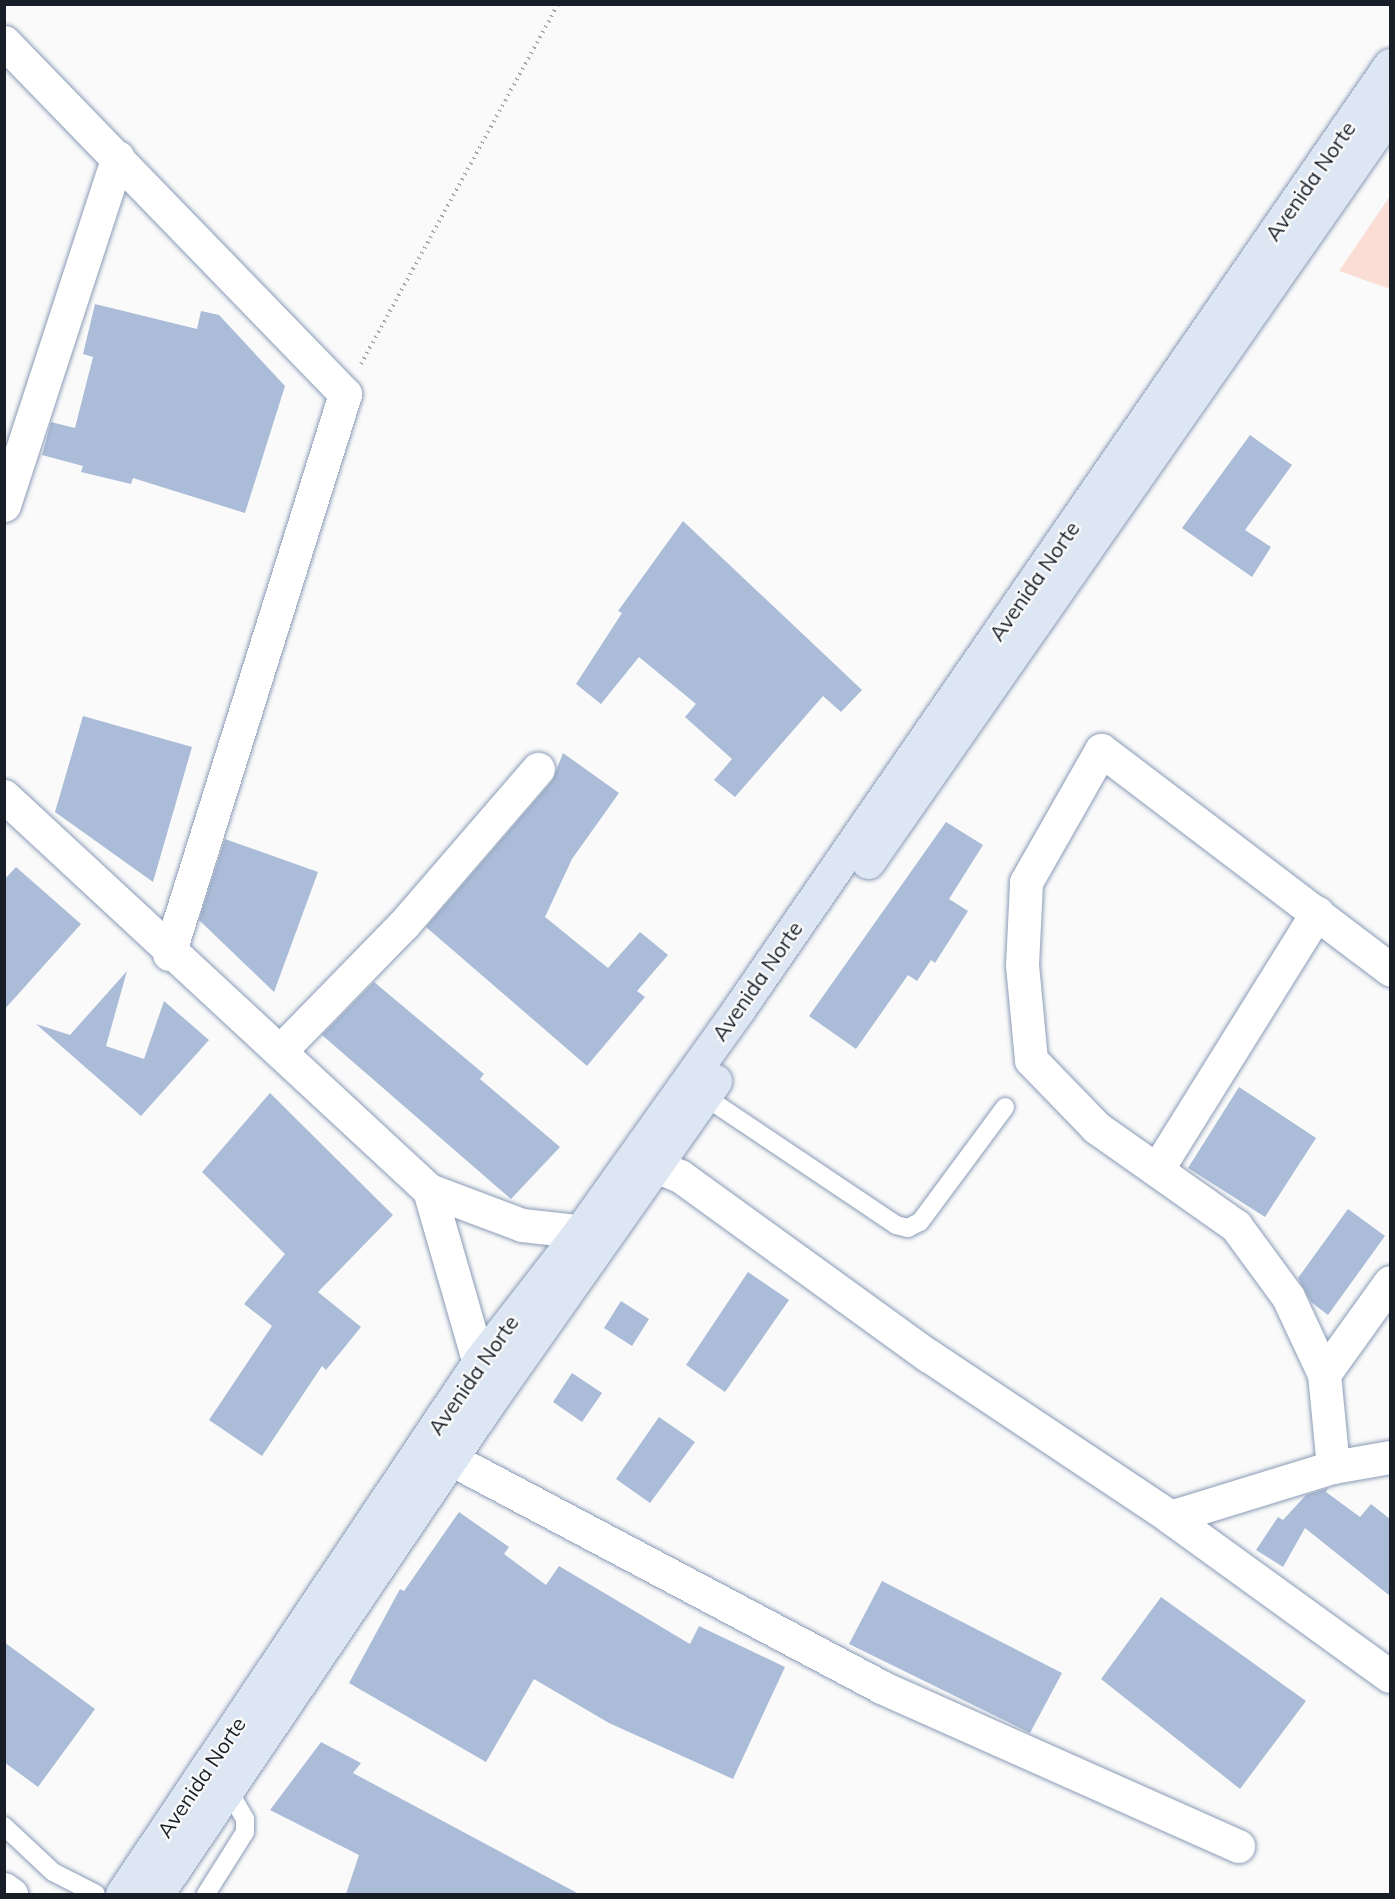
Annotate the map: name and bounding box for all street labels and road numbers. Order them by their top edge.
street label: Avenida Norte [1260,117,1360,245]
street label: Avenida Norte [984,517,1084,645]
street label: Avenida Norte [707,917,807,1045]
street label: Avenida Norte [423,1311,523,1439]
street label: Avenida Norte [151,1712,251,1842]

